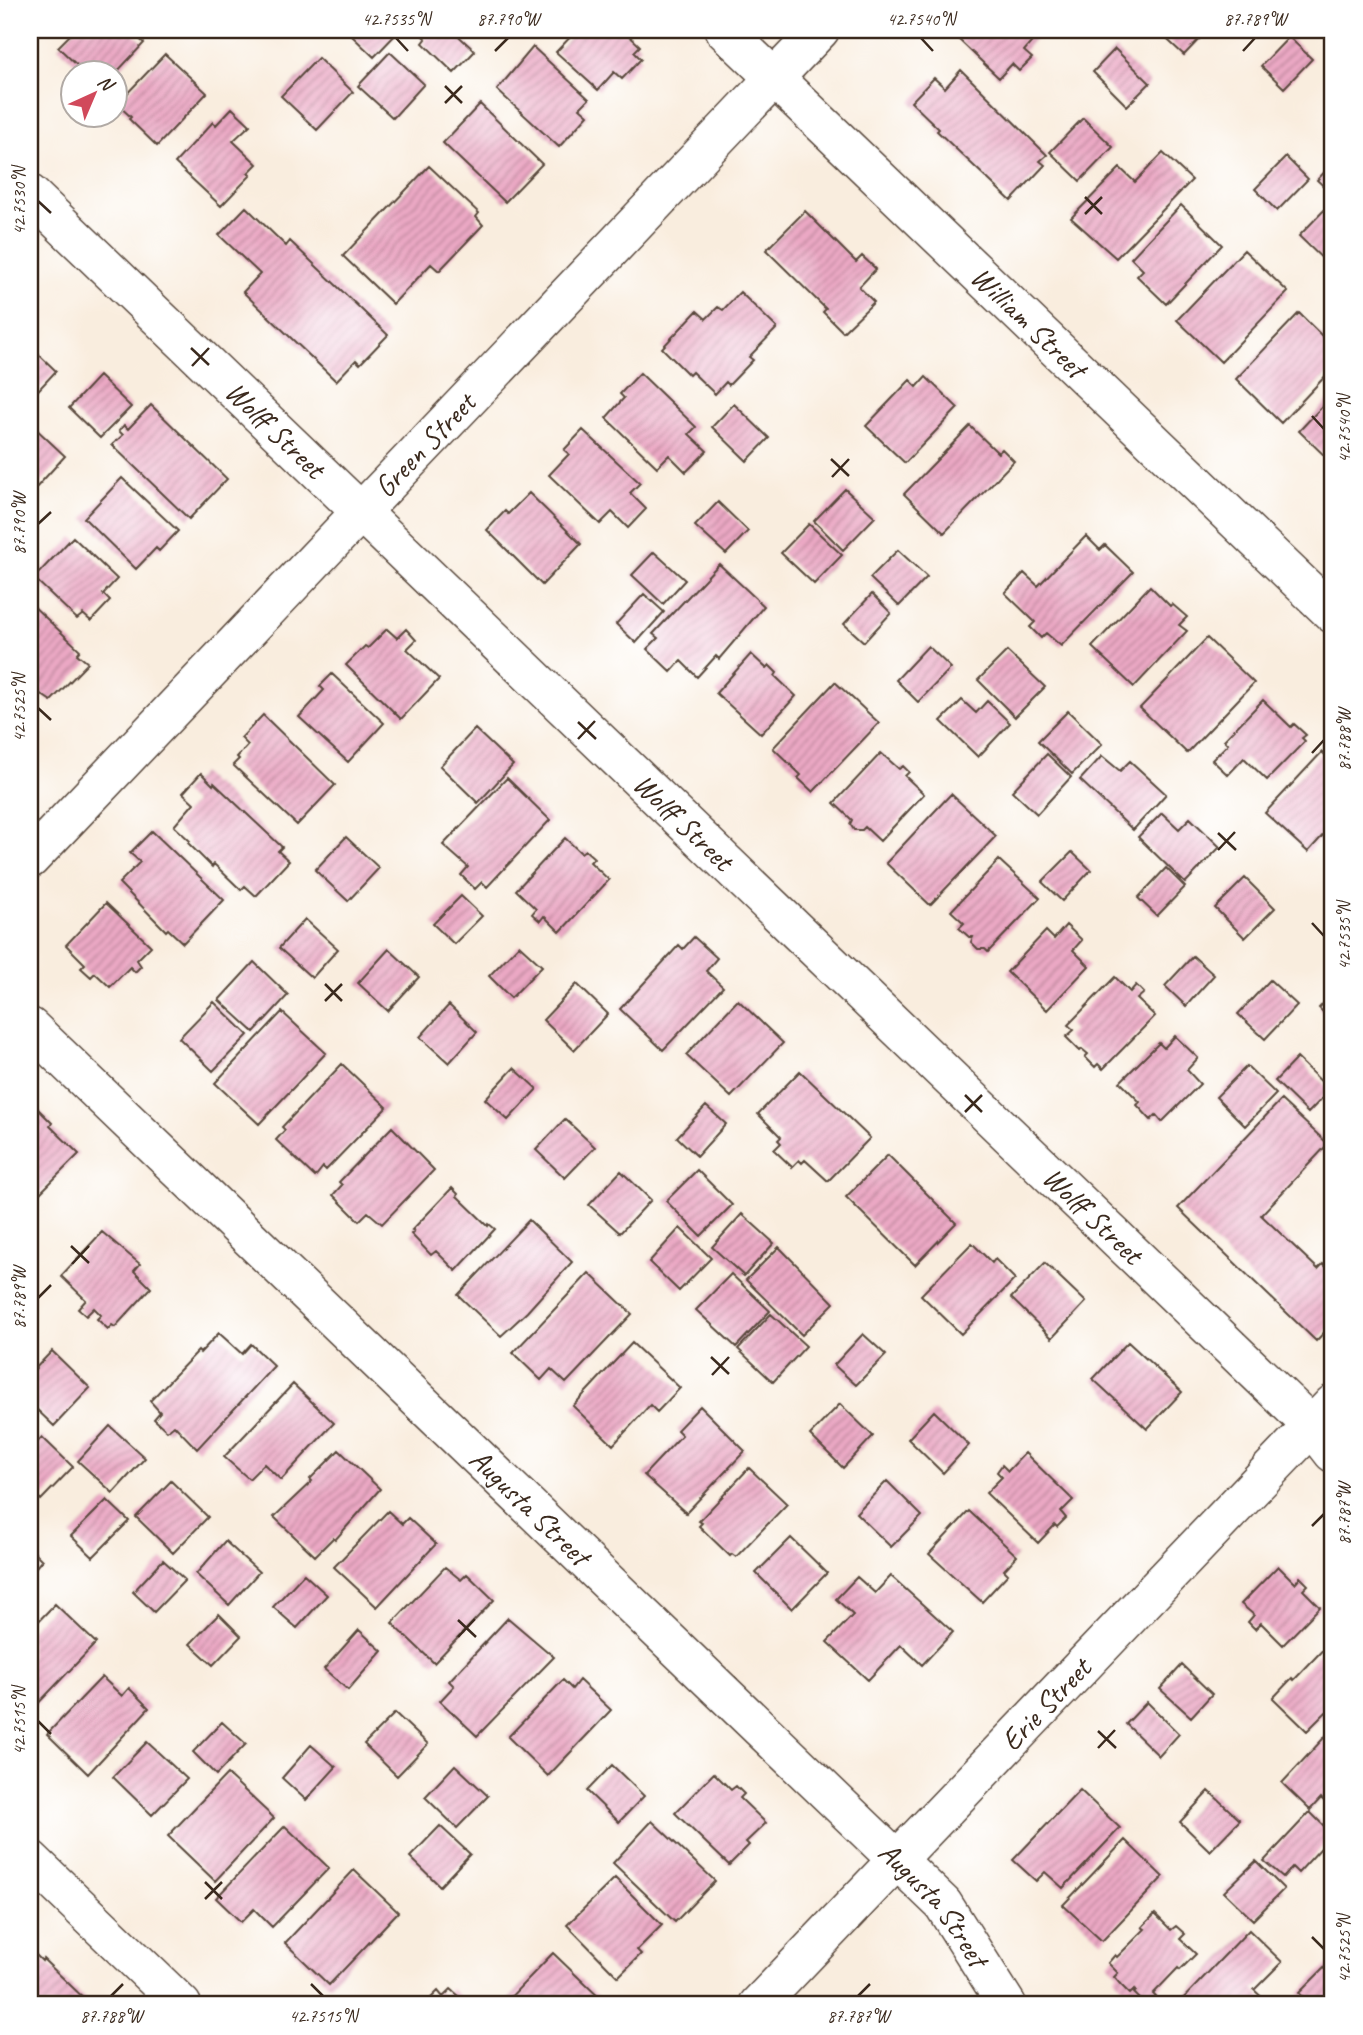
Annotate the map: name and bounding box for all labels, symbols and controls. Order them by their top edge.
text: 42.7535°N [362,8,433,30]
text: 87.790°W [477,8,542,30]
text: 42.7540°N [887,8,958,30]
text: 87.789°W [1224,8,1289,30]
north arrow [60,60,130,130]
text: N [93,70,120,97]
text: 42.7530°N [8,164,30,235]
street label: William Street [963,258,1097,389]
street label: Wolff Street [217,373,335,488]
street label: Green Street [366,382,485,505]
text: 42.7540°N [1333,392,1355,463]
text: 87.790°W [8,490,30,555]
text: 42.7525°N [8,671,30,742]
text: 87.788°W [1333,706,1355,771]
street label: Wolff Street [625,765,743,881]
text: 42.7535°N [1333,899,1355,970]
street label: Wolff Street [1035,1159,1153,1274]
text: 87.789°W [8,1264,30,1329]
street label: Augusta Street [462,1440,601,1577]
text: 87.787°W [1333,1480,1355,1545]
street label: Erie Street [992,1648,1101,1759]
text: 42.7515°N [8,1684,30,1755]
street label: Augusta Street [870,1833,999,1977]
text: 42.7525°N [1333,1912,1355,1983]
text: 87.788°W [80,2005,145,2027]
text: 42.7515°N [289,2005,360,2027]
text: 87.787°W [827,2005,892,2027]

